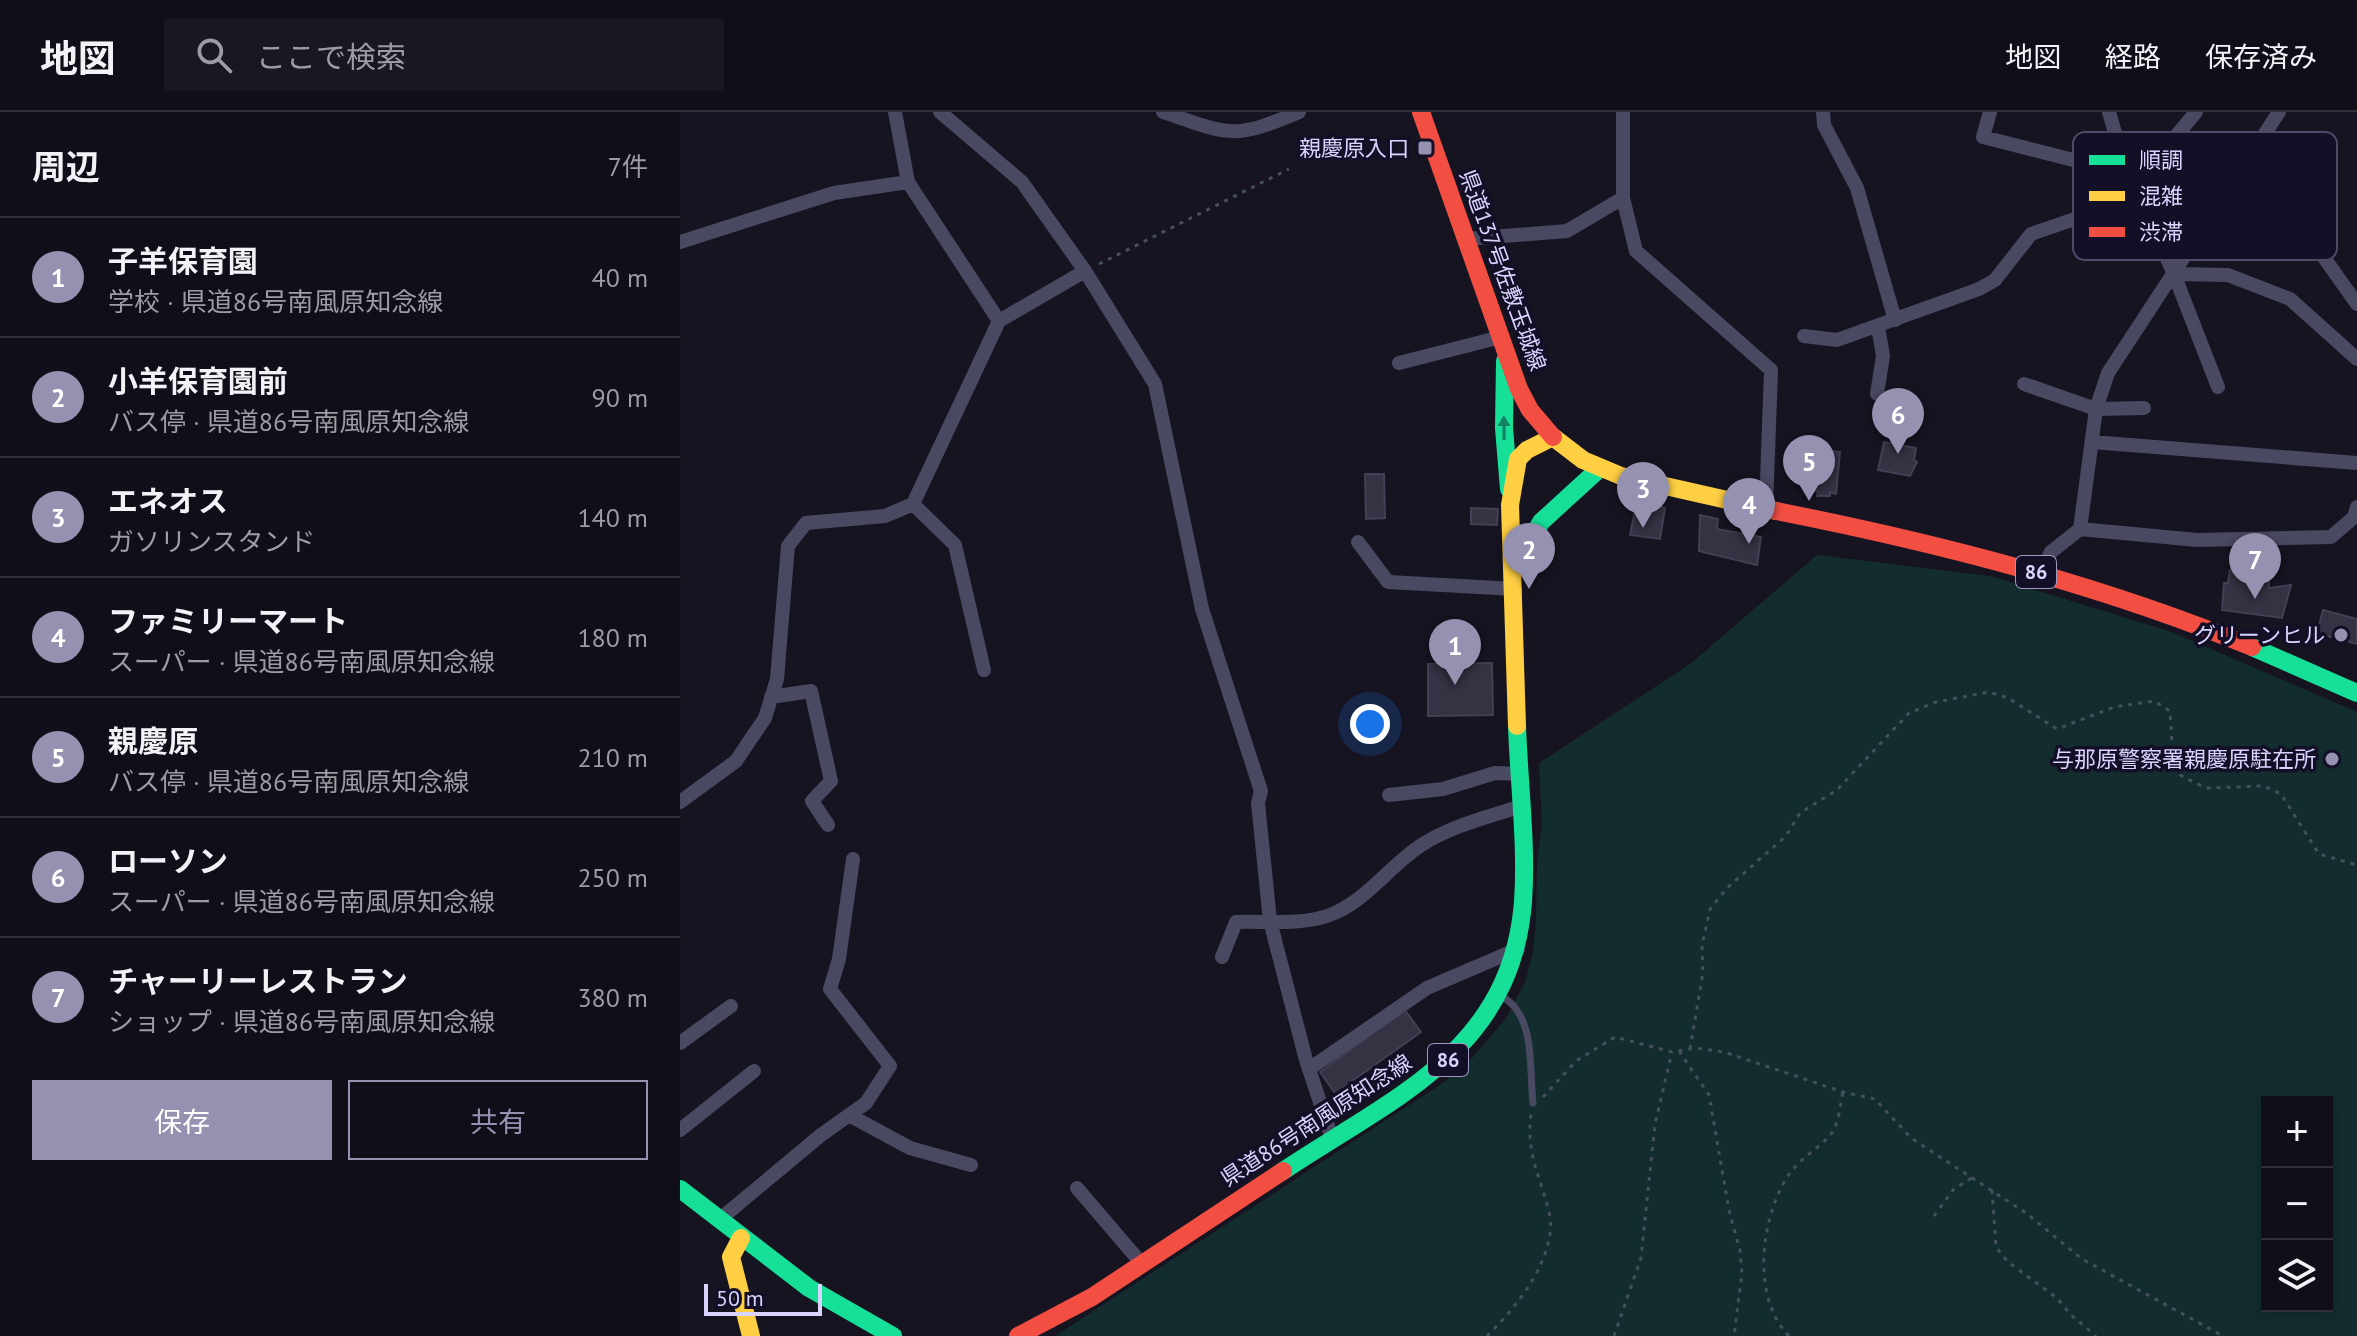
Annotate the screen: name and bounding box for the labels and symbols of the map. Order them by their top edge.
legend [2073,132,2337,260]
place label: 親慶原入口 [1299,134,1409,162]
marker: 親慶原入口 [1416,139,1434,157]
text: 順調 [2139,146,2183,174]
street label: 県道137号佐敷玉城線 [1454,166,1552,374]
text: 混雑 [2139,182,2183,210]
text: 渋滞 [2139,218,2183,246]
pin: 6 [1872,388,1924,454]
one-way arrow [1498,415,1511,440]
pin: 5 [1783,435,1835,501]
pin: 3 [1617,462,1669,528]
pin: 4 [1723,478,1775,544]
pin: 2 [1503,523,1555,589]
pin: 7 [2229,533,2281,599]
road number: 86 [2016,556,2056,588]
pin: 1 [1429,619,1481,685]
place label: グリーンヒル [2194,621,2325,649]
marker: グリーンヒル [2332,626,2350,644]
your location [1350,704,1390,744]
place label: 与那原警察署親慶原駐在所 [2052,745,2316,773]
marker: 与那原警察署親慶原駐在所 [2323,750,2341,768]
road number: 86 [1428,1044,1468,1076]
street label: 県道86号南風原知念線 [1215,1048,1417,1192]
scale bar [704,1280,822,1316]

